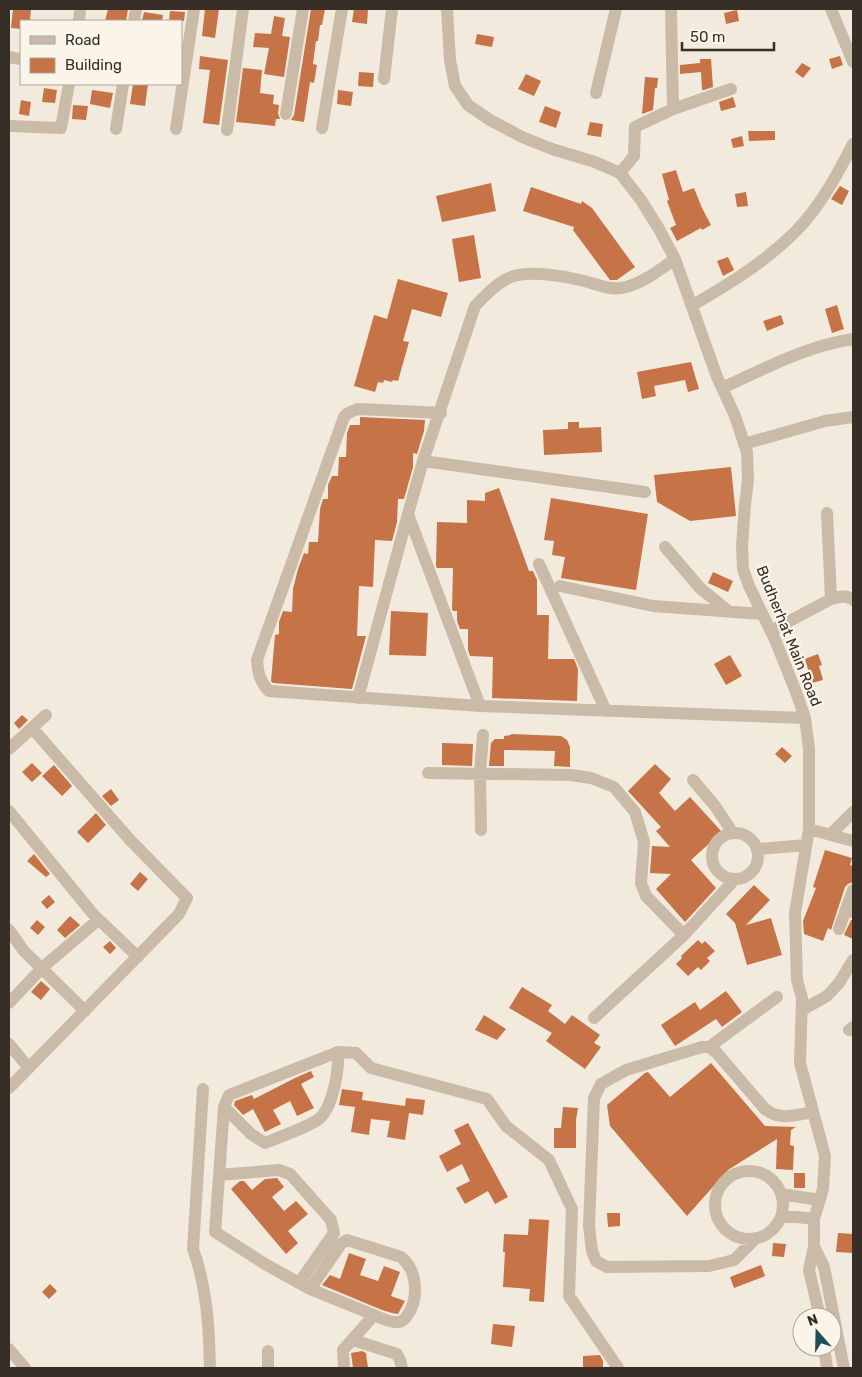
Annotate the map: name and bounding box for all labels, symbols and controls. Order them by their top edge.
legend [20,20,182,85]
scale bar [682,20,774,52]
text: 50 m [690,28,725,46]
text: Road [65,31,101,49]
text: Building [65,56,122,74]
street label: Budherhat Main Road [753,563,825,709]
north arrow [792,1307,842,1357]
text: N [805,1311,820,1330]

